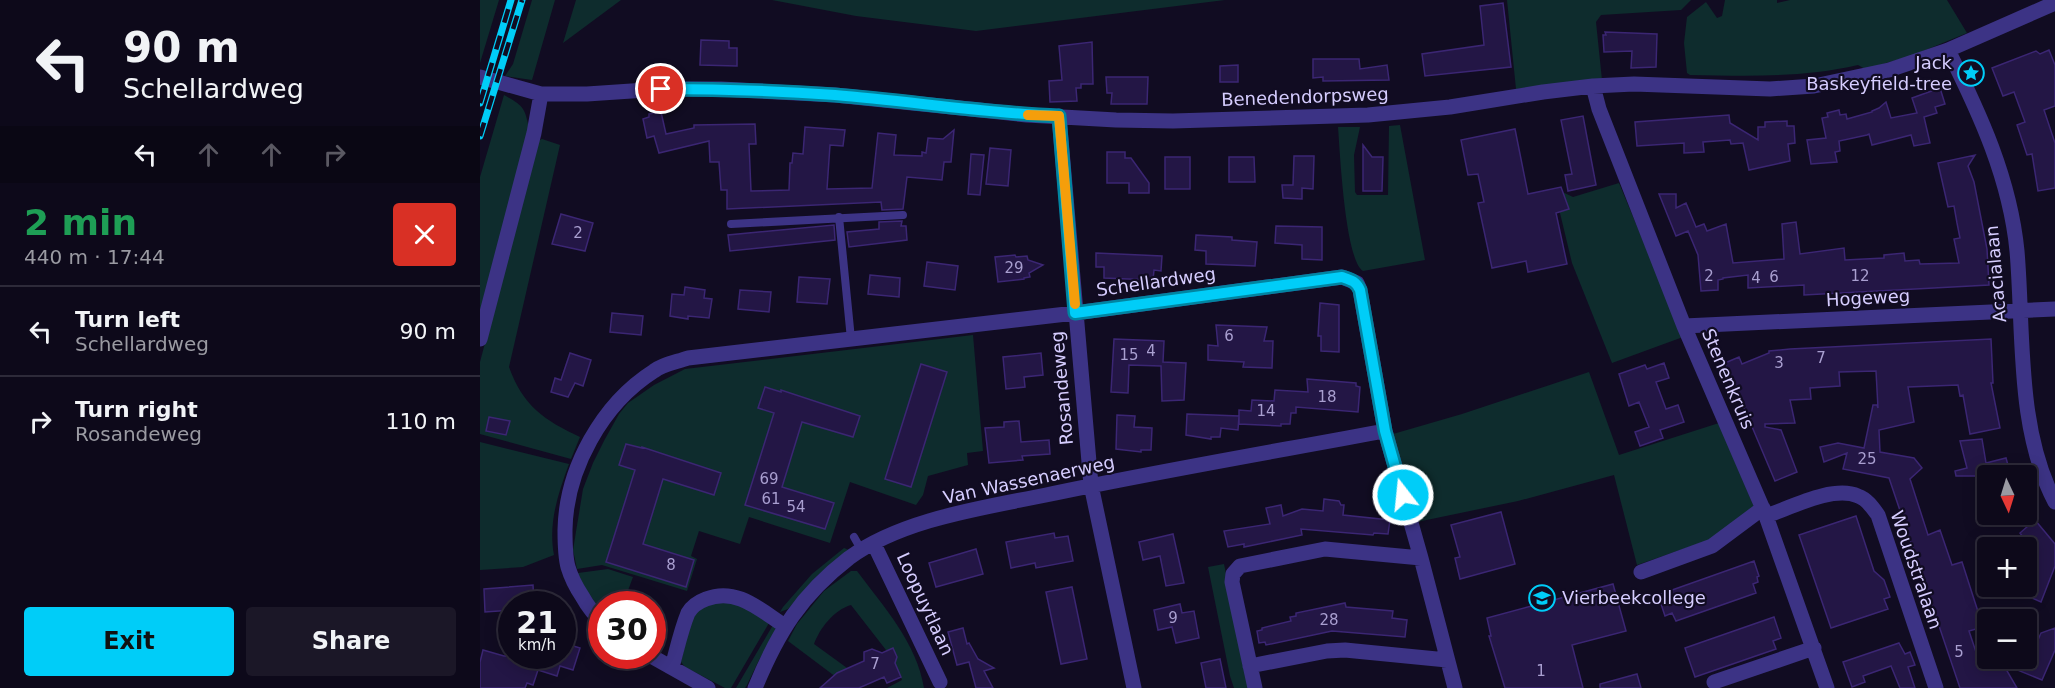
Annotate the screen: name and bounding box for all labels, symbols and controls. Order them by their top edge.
text: 90 m [123,23,240,72]
icon: left [24,24,102,102]
place label: Jack Baskeyfield-tree [1806,52,1953,94]
place icon: Jack Baskeyfield-tree [1956,58,1986,88]
pin [635,63,686,114]
icon: arrive [644,72,677,105]
text: Schellardweg [123,73,304,104]
street label: Benedendorpsweg [1221,83,1389,110]
icon: left [129,138,162,171]
icon: ahead [192,138,225,171]
icon: ahead [255,138,288,171]
icon: right [318,138,351,171]
text: 2 min [24,202,137,243]
button: close [393,203,456,266]
house number: 2 [573,224,583,242]
street label: Acacialaan [1981,225,2010,323]
text: 440 m · 17:44 [24,245,165,269]
house number: 29 [1004,259,1024,277]
street label: Schellardweg [1095,263,1217,300]
house number: 2 [1704,267,1714,285]
house number: 12 [1850,267,1870,285]
house number: 6 [1769,268,1779,286]
house number: 4 [1751,269,1761,287]
street label: Hogeweg [1825,285,1911,310]
text: Turn left [75,307,180,332]
icon: left [24,315,57,348]
text: 90 m [400,319,456,344]
street label: Stenenkruis [1698,325,1759,432]
house number: 6 [1224,327,1234,345]
street label: Rosandeweg [1046,330,1077,446]
text: Schellardweg [75,332,209,356]
house number: 4 [1146,342,1156,360]
house number: 15 [1119,346,1139,364]
house number: 7 [1816,349,1826,367]
house number: 3 [1774,354,1784,372]
house number: 18 [1317,388,1337,406]
text: Turn right [75,397,198,422]
house number: 14 [1256,402,1276,420]
icon: right [24,405,57,438]
text: 110 m [386,409,456,434]
text: Rosandeweg [75,422,202,446]
house number: 25 [1857,450,1877,468]
street label: Van Wassenaerweg [941,451,1117,508]
position arrow [1371,463,1435,527]
north arrow [1977,465,2037,525]
map controls [1977,465,2037,669]
house number: 69 [759,470,779,488]
house number: 61 [761,490,781,508]
house number: 54 [786,498,806,516]
street label: Woudstralaan [1886,508,1947,632]
button: + [1977,537,2037,597]
street label: Loopuytlaan [893,549,958,658]
house number: 8 [666,556,676,574]
school or university icon: Vierbeekcollege [1527,583,1557,613]
place label: Vierbeekcollege [1562,587,1706,608]
speed limit sign: 30 [588,591,666,669]
text: 21 [516,605,558,640]
button: Exit [24,607,234,676]
button: Share [246,607,456,676]
house number: 9 [1168,609,1178,627]
button: − [1977,609,2037,669]
house number: 28 [1319,611,1339,629]
text: km/h [518,636,556,654]
house number: 5 [1954,643,1964,661]
house number: 7 [870,655,880,673]
house number: 1 [1536,662,1546,680]

